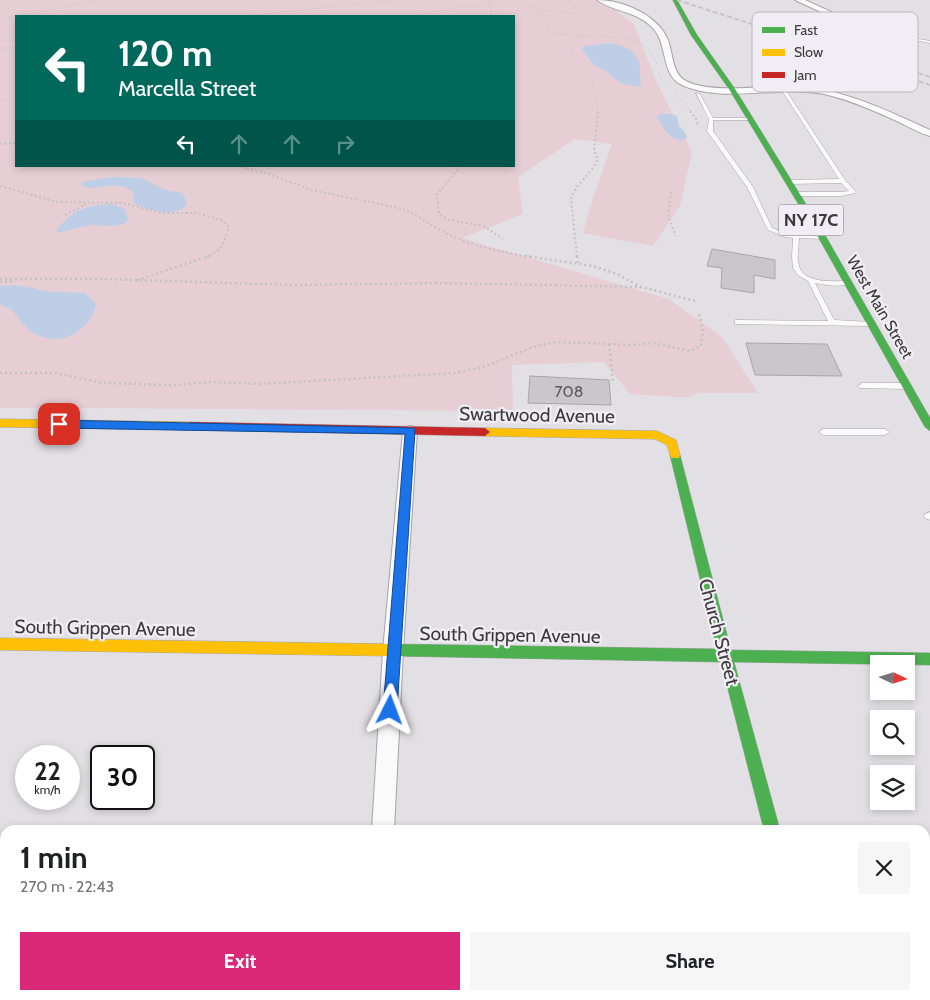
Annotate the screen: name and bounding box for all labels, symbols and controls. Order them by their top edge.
legend [752,12,918,92]
text: Fast [794,21,818,39]
text: 120 m [118,32,212,75]
icon: left [35,35,100,100]
text: Slow [794,43,823,61]
text: Jam [793,66,816,84]
text: Marcella Street [118,75,257,102]
icon: left [172,130,200,158]
icon: ahead [225,130,253,158]
icon: ahead [278,130,306,158]
icon: right [331,130,359,158]
road number: NY 17C [778,204,844,236]
street label: West Main Street [843,252,918,362]
house number: 708 [555,382,583,401]
street label: Swartwood Avenue [459,402,615,428]
pin [38,403,80,445]
icon: arrive [45,410,73,438]
street label: Church Street [694,576,744,689]
street label: South Grippen Avenue [14,615,196,641]
street label: South Grippen Avenue [419,622,601,648]
north arrow [870,655,915,700]
map controls [870,655,915,810]
position arrow [363,683,415,735]
button: search [870,710,915,755]
speed limit sign: 30 [90,745,155,810]
text: 22 [34,756,61,786]
button: layers [870,765,915,810]
text: km/h [34,782,61,797]
text: 1 min [20,839,88,876]
button: close [858,842,910,894]
text: 270 m · 22:43 [20,877,114,896]
button: Exit [20,932,460,990]
button: Share [470,932,910,990]

